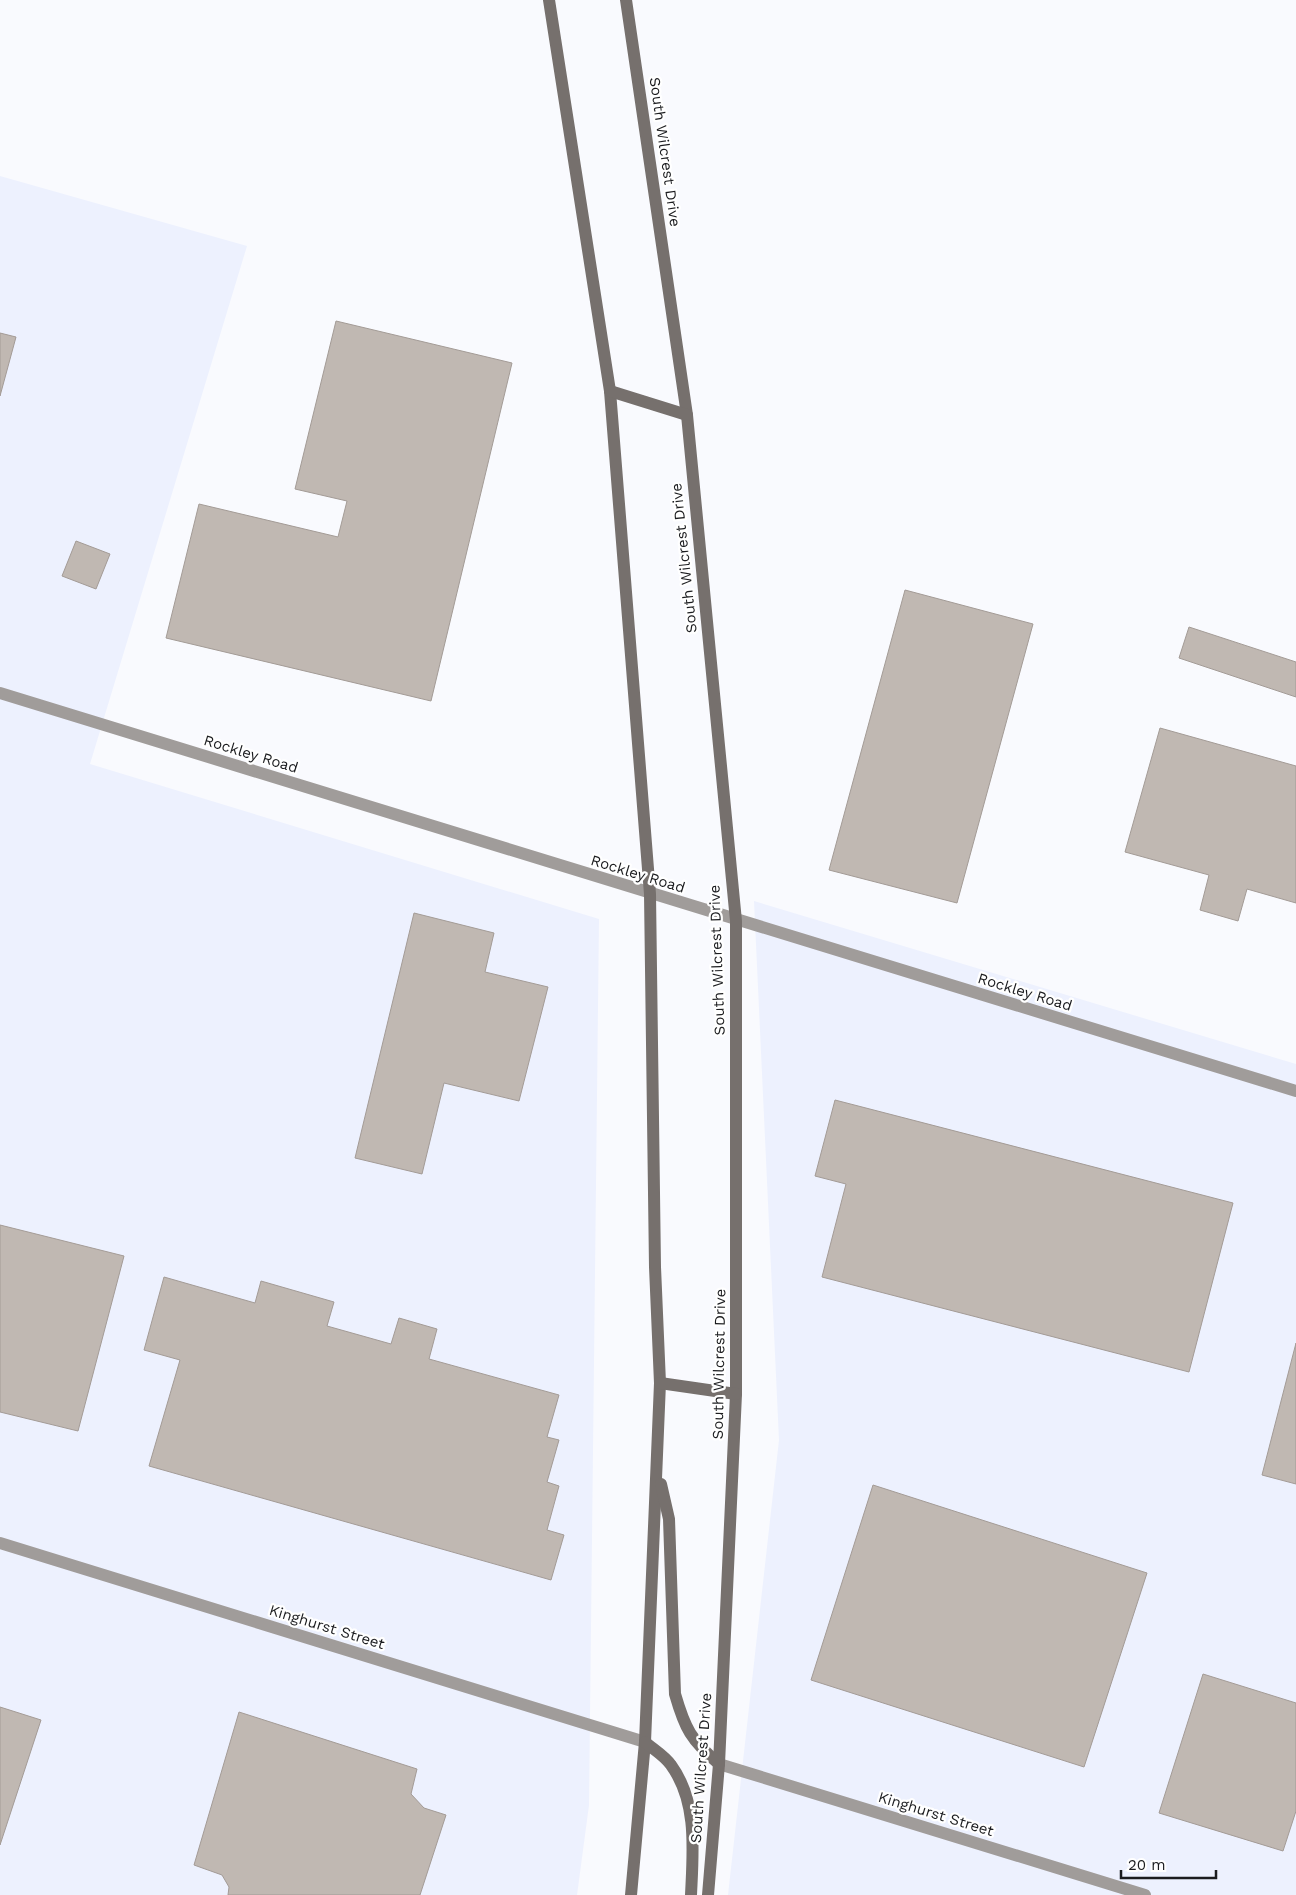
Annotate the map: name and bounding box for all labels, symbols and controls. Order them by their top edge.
street label: South Wilcrest Drive [646,76,684,228]
street label: South Wilcrest Drive [667,482,701,634]
street label: Rockley Road [202,731,300,777]
street label: Rockley Road [589,851,687,897]
street label: South Wilcrest Drive [705,884,729,1036]
street label: Rockley Road [976,969,1074,1015]
street label: South Wilcrest Drive [709,1288,729,1440]
street label: Kinghurst Street [267,1601,388,1653]
street label: South Wilcrest Drive [687,1692,715,1844]
street label: Kinghurst Street [876,1788,997,1840]
scale bar [1121,1848,1216,1880]
text: 20 m [1128,1856,1166,1874]

